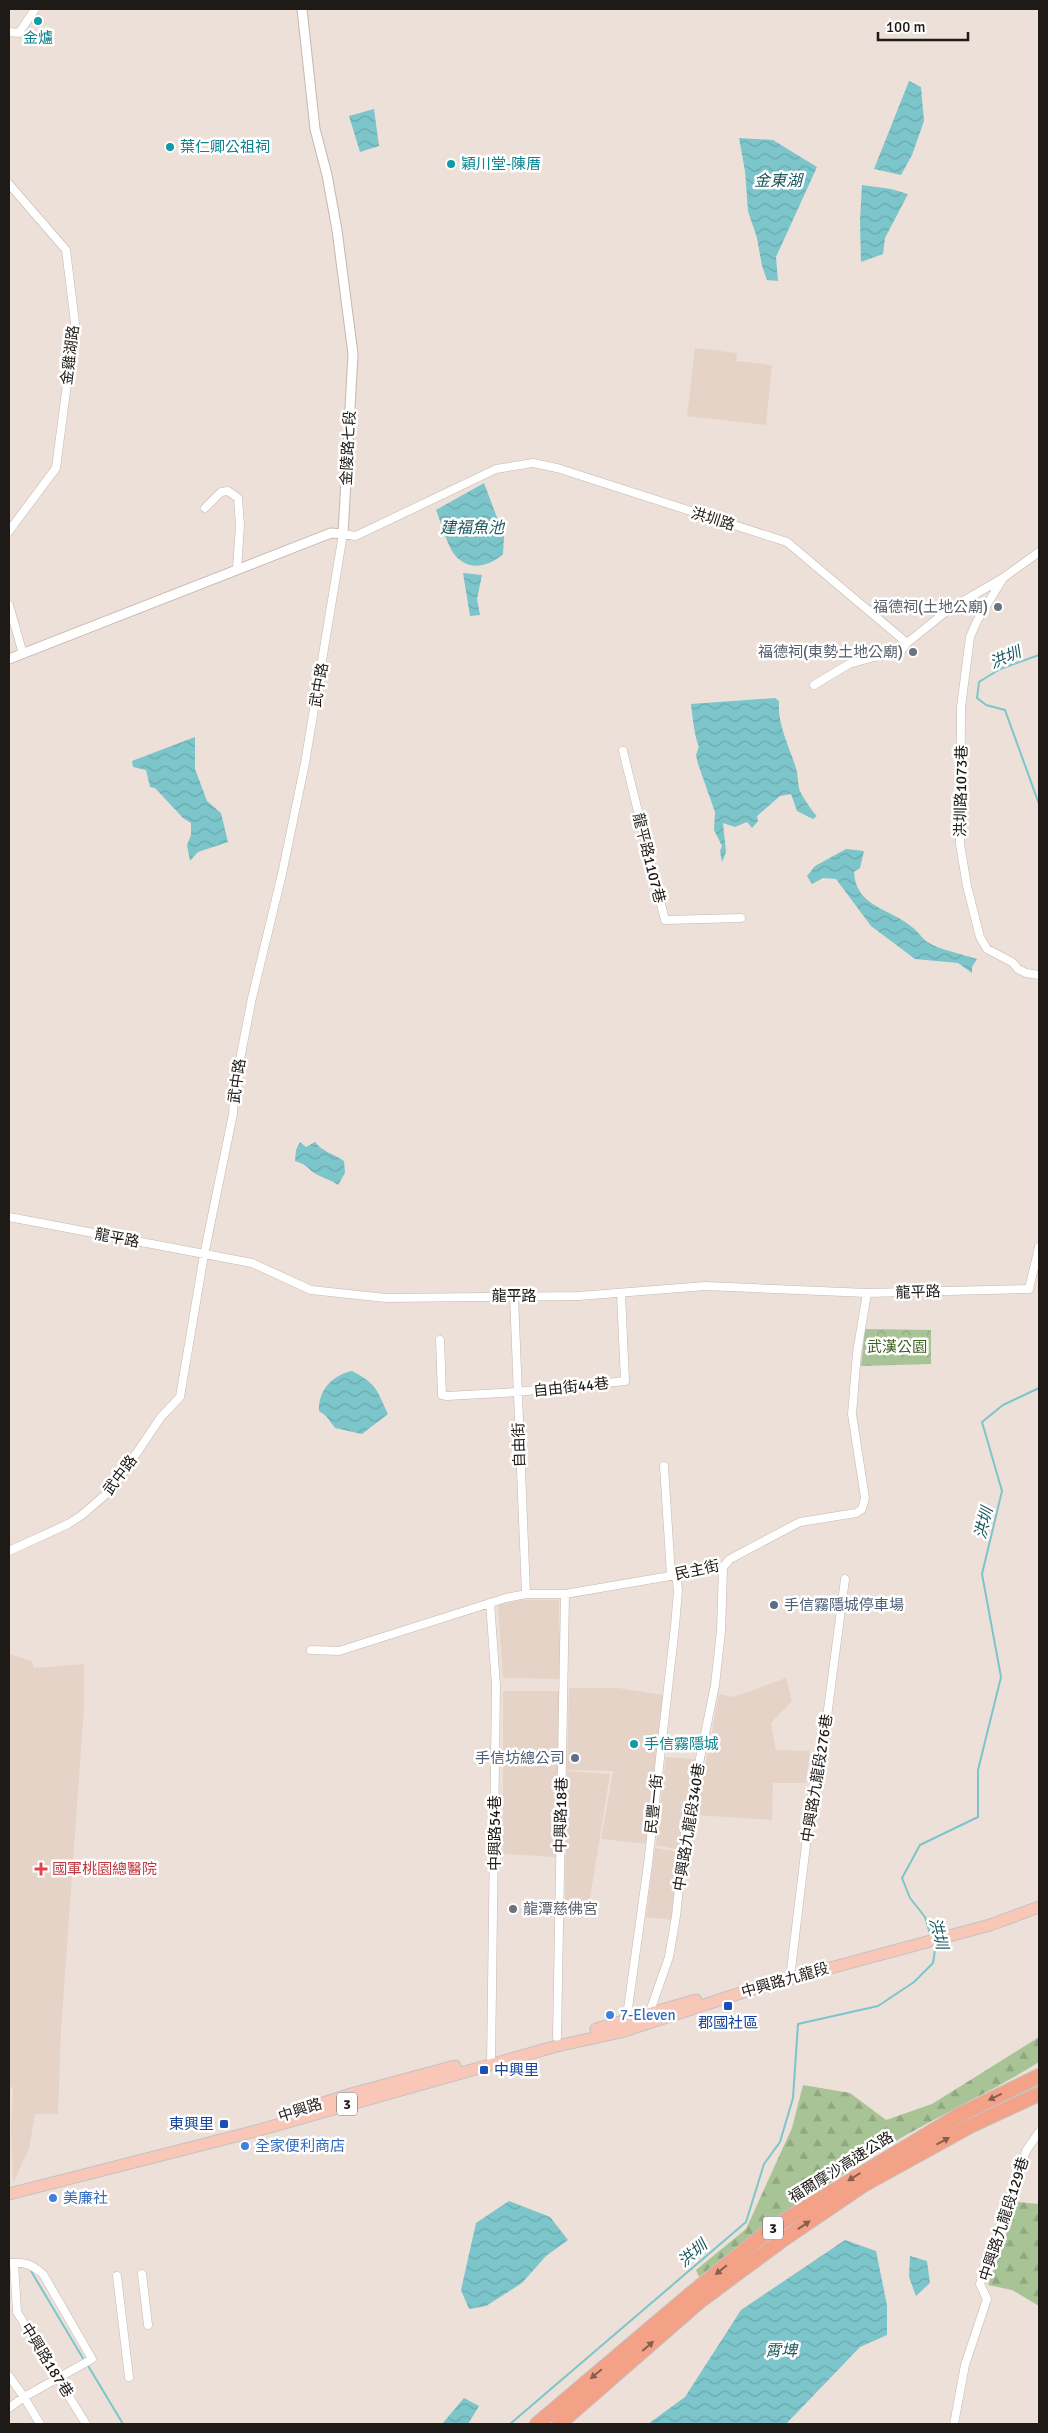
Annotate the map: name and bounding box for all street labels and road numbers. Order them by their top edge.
street label: 金雞湖路 [57,324,83,386]
street label: 金陵路七段 [337,410,359,486]
street label: 洪圳路 [689,504,737,534]
street label: 武中路 [306,661,332,709]
street label: 洪圳路1073巷 [951,745,971,837]
street label: 龍平路1107巷 [629,811,669,905]
street label: 武中路 [225,1057,249,1105]
street label: 龍平路 [93,1225,141,1251]
street label: 龍平路 [895,1282,941,1302]
street label: 龍平路 [491,1287,537,1305]
street label: 自由街44巷 [532,1374,610,1400]
street label: 自由街 [509,1422,529,1468]
street label: 武中路 [99,1452,141,1498]
street label: 民主街 [673,1557,721,1583]
street label: 中興路九龍段276巷 [798,1713,836,1843]
street label: 中興路九龍段340巷 [670,1762,708,1892]
street label: 民豐一街 [642,1773,666,1835]
street label: 中興路18巷 [551,1777,571,1853]
street label: 中興路54巷 [486,1795,504,1871]
street label: 中興路九龍段 [739,1959,831,2001]
road number: 3 [337,2092,357,2116]
street label: 中興路 [276,2094,324,2126]
street label: 福爾摩沙高速公路 [785,2128,897,2206]
street label: 中興路九龍段129巷 [975,2155,1033,2283]
road number: 3 [763,2216,783,2240]
street label: 中興路187巷 [17,2319,77,2401]

